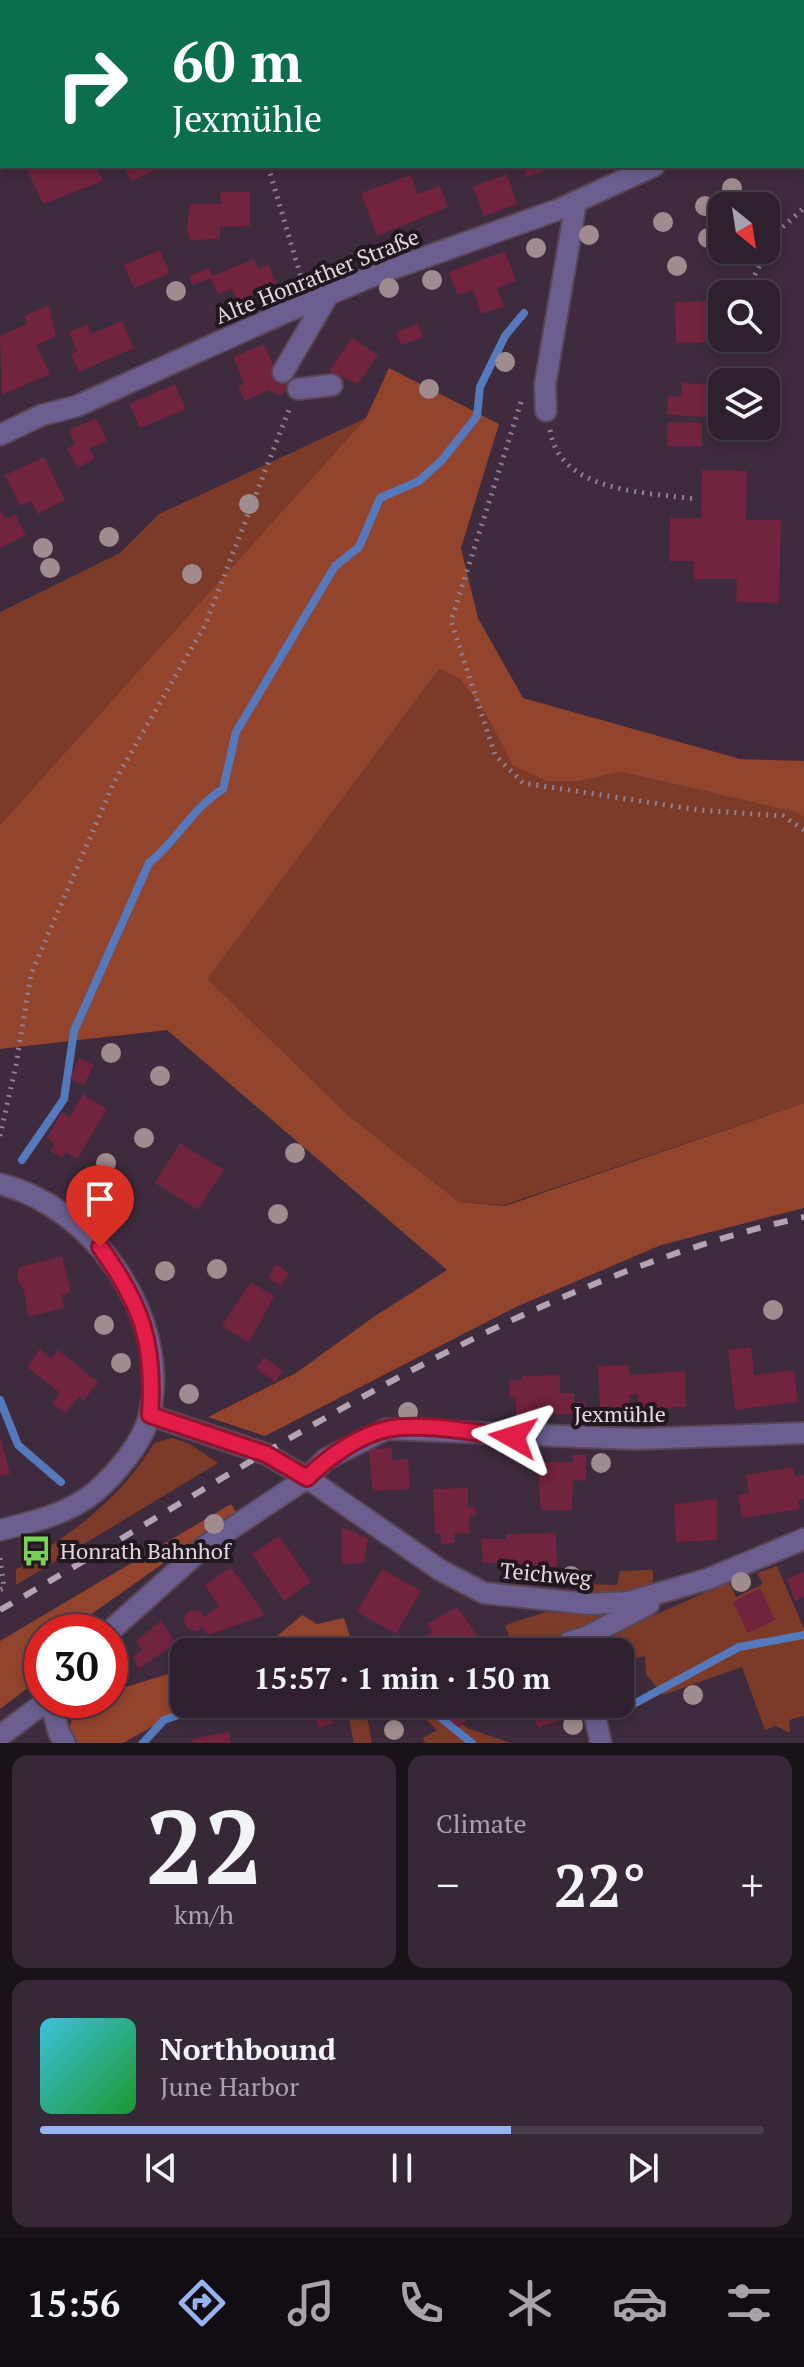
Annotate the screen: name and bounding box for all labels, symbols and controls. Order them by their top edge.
text: 60 m [172,24,302,98]
icon: right [40,32,144,136]
text: Jexmühle [172,95,322,142]
north arrow [708,192,780,264]
map controls [708,192,780,440]
street label: Alte Honrather Straße [211,221,423,330]
button: search [708,280,780,352]
button: layers [708,368,780,440]
pin [66,1165,134,1247]
icon: arrive [78,1177,122,1221]
position arrow [471,1395,555,1479]
street label: Jexmühle [574,1399,666,1428]
bus stop icon: Honrath Bahnhof [19,1534,53,1568]
place label: Honrath Bahnhof [60,1536,232,1565]
street label: Teichweg [499,1555,593,1592]
speed limit sign: 30 [24,1614,128,1718]
text: 15:57 · 1 min · 150 m [254,1658,550,1698]
text: 22 [145,1776,263,1914]
text: Climate [436,1806,527,1840]
text: 22° [554,1845,646,1924]
text: − [436,1855,459,1914]
text: + [741,1855,764,1914]
text: km/h [174,1897,234,1931]
text: Northbound [160,2029,336,2069]
text: June Harbor [160,2069,299,2103]
icon: previous [139,2146,183,2190]
icon: pause [380,2146,424,2190]
icon: next [621,2146,665,2190]
icon: directions [174,2275,230,2331]
icon: music [283,2275,339,2331]
icon: phone [393,2275,449,2331]
icon: climate [502,2275,558,2331]
icon: car [612,2275,668,2331]
icon: filters [721,2275,777,2331]
text: 15:56 [27,2280,120,2327]

